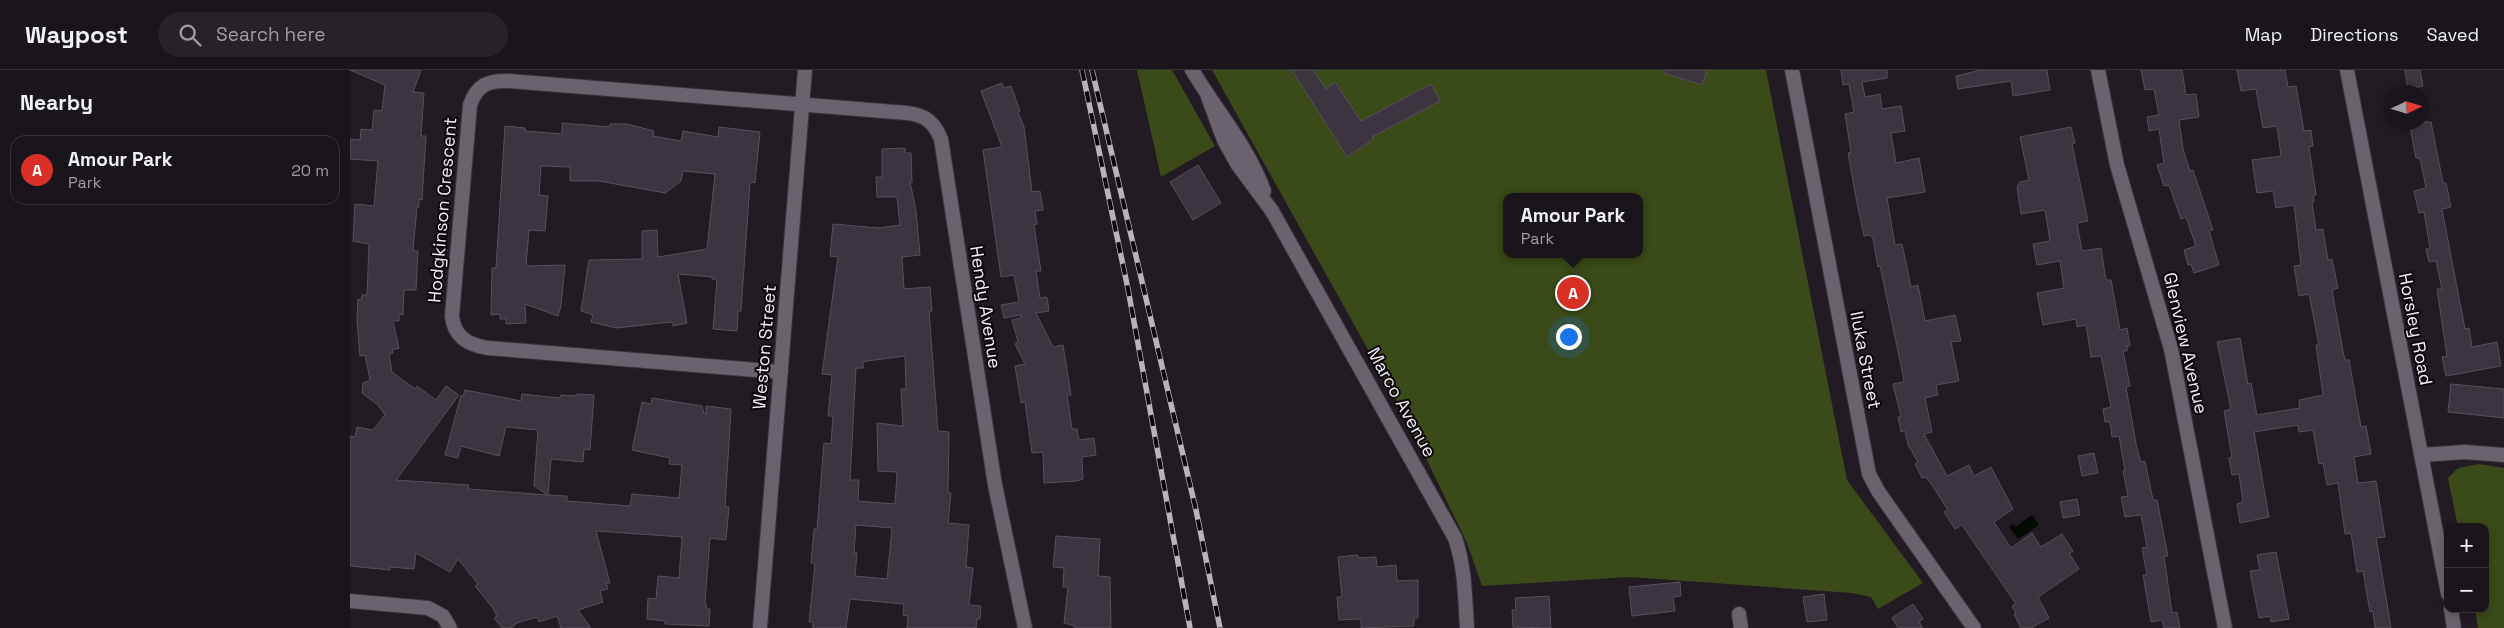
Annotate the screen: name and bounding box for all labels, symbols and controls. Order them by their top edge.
search box [158,12,508,57]
text: Waypost [25,19,128,50]
icon: search [176,21,204,49]
text: Search here [216,22,326,47]
text: Map [2245,23,2282,46]
text: Directions [2310,23,2399,46]
text: Saved [2427,23,2479,46]
north arrow [2384,85,2429,130]
text: Nearby [20,89,93,116]
street label: Hodgkinson Crescent [422,116,462,304]
text: Amour Park [68,147,172,172]
text: A [32,160,42,181]
text: 20 m [291,160,329,181]
text: Park [68,172,101,193]
popup [1503,193,1643,258]
text: Amour Park [1521,203,1625,228]
text: Park [1521,228,1554,249]
street label: Hendy Avenue [965,244,1007,370]
street label: Glenview Avenue [2159,270,2213,416]
street label: Horsley Road [2394,271,2438,387]
pin: A [1557,274,1589,312]
street label: Weston Street [747,284,781,410]
street label: Iluka Street [1845,309,1887,411]
your location [1556,324,1582,350]
street label: Marco Avenue [1362,343,1442,461]
map controls [2444,523,2489,613]
button: + [2444,523,2489,568]
button: − [2444,568,2489,613]

